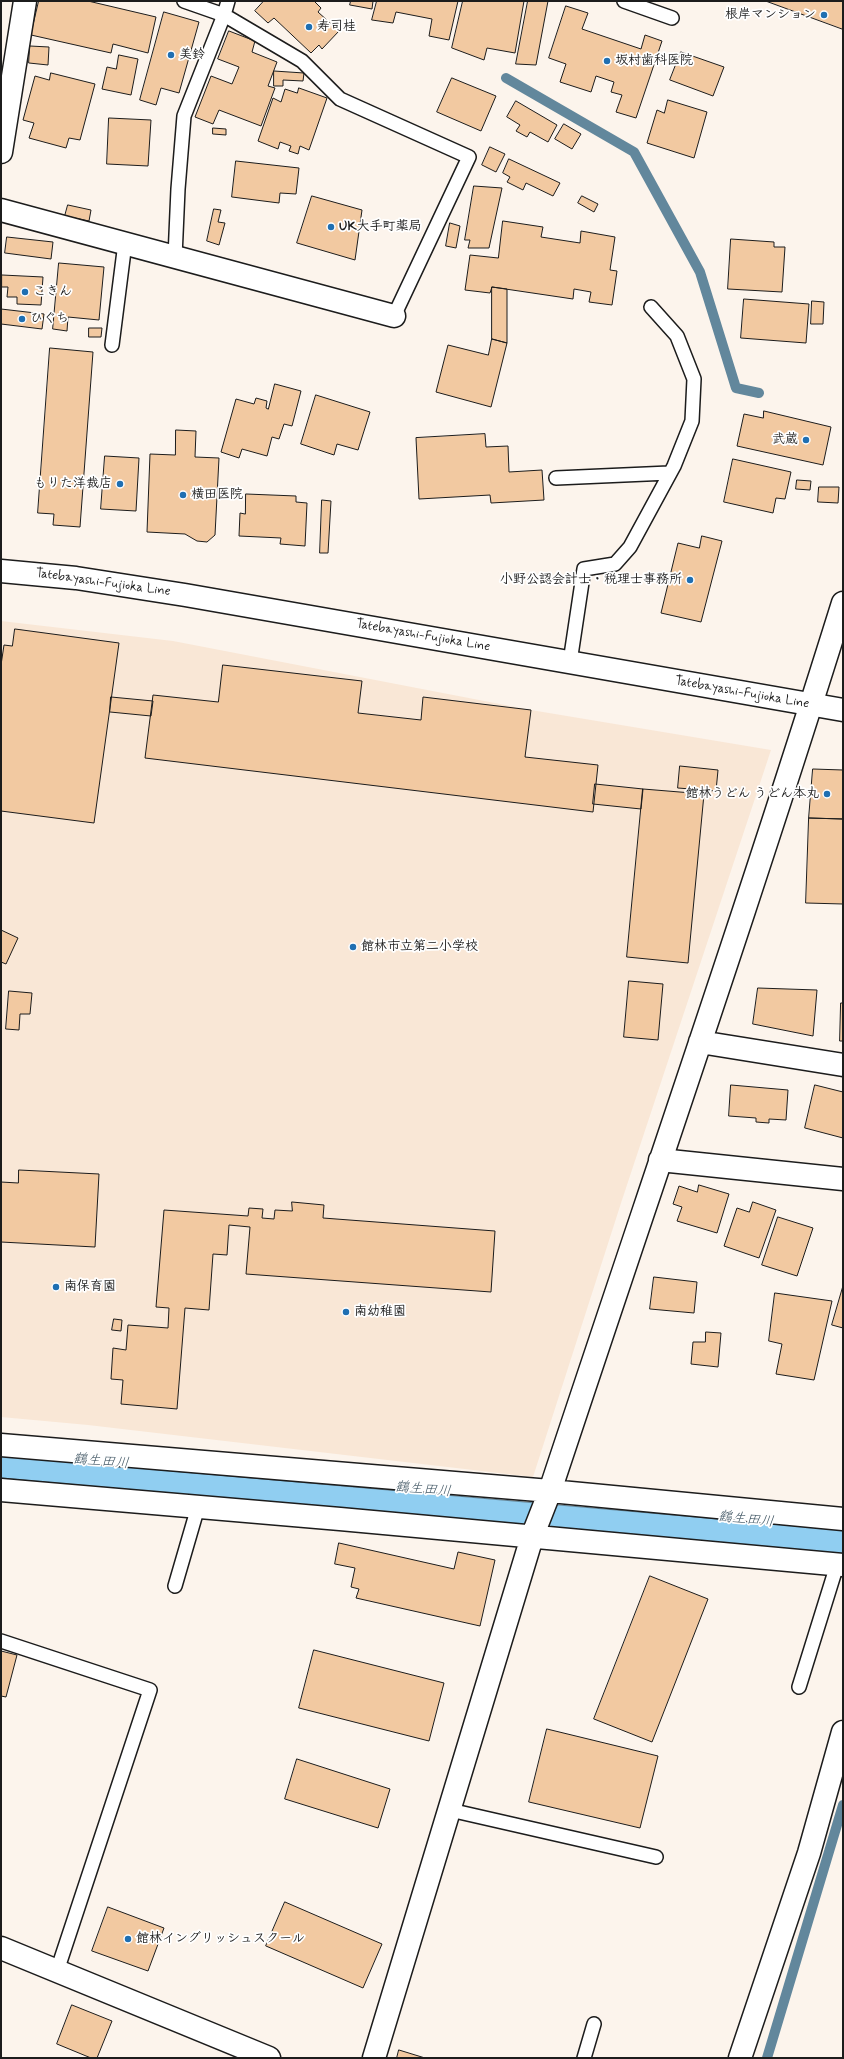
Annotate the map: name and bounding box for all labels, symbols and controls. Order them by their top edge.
place label: 根岸マンション [725,7,816,23]
marker: 根岸マンション [819,10,829,20]
place label: 寿司桂 [317,19,356,35]
marker: 寿司桂 [304,22,314,32]
place label: 美鈴 [179,47,205,63]
marker: 美鈴 [166,50,176,60]
place label: 坂村歯科医院 [615,53,693,69]
marker: 坂村歯科医院 [602,56,612,66]
place label: UK大手町薬局 [339,219,422,235]
marker: UK大手町薬局 [326,222,336,232]
place label: こきん [33,284,72,300]
marker: こきん [20,287,30,297]
place label: ひぐち [30,311,69,327]
marker: ひぐち [17,314,27,324]
place label: 武蔵 [772,432,798,448]
marker: 武蔵 [801,435,811,445]
place label: もりた洋裁店 [34,476,112,492]
marker: もりた洋裁店 [115,479,125,489]
place label: 横田医院 [191,487,243,503]
marker: 横田医院 [178,490,188,500]
street label: Tatebayashi-Fujioka Line [34,566,172,600]
place label: 小野公認会計士・税理士事務所 [500,572,682,588]
marker: 小野公認会計士・税理士事務所 [685,575,695,585]
street label: Tatebayashi-Fujioka Line [355,616,491,656]
street label: Tatebayashi-Fujioka Line [674,673,810,713]
place label: 館林うどん うどん本丸 [685,786,819,802]
marker: 館林うどん うどん本丸 [822,789,832,799]
place label: 館林市立第二小学校 [361,939,478,955]
marker: 館林市立第二小学校 [348,942,358,952]
place label: 南保育園 [64,1279,116,1295]
marker: 南保育園 [51,1282,61,1292]
place label: 南幼稚園 [354,1304,406,1320]
marker: 南幼稚園 [341,1307,351,1317]
water label: 鶴生田川 [72,1451,130,1473]
water label: 鶴生田川 [394,1479,452,1501]
water label: 鶴生田川 [717,1509,775,1531]
place label: 館林イングリッシュスクール [136,1931,305,1947]
marker: 館林イングリッシュスクール [123,1934,133,1944]

